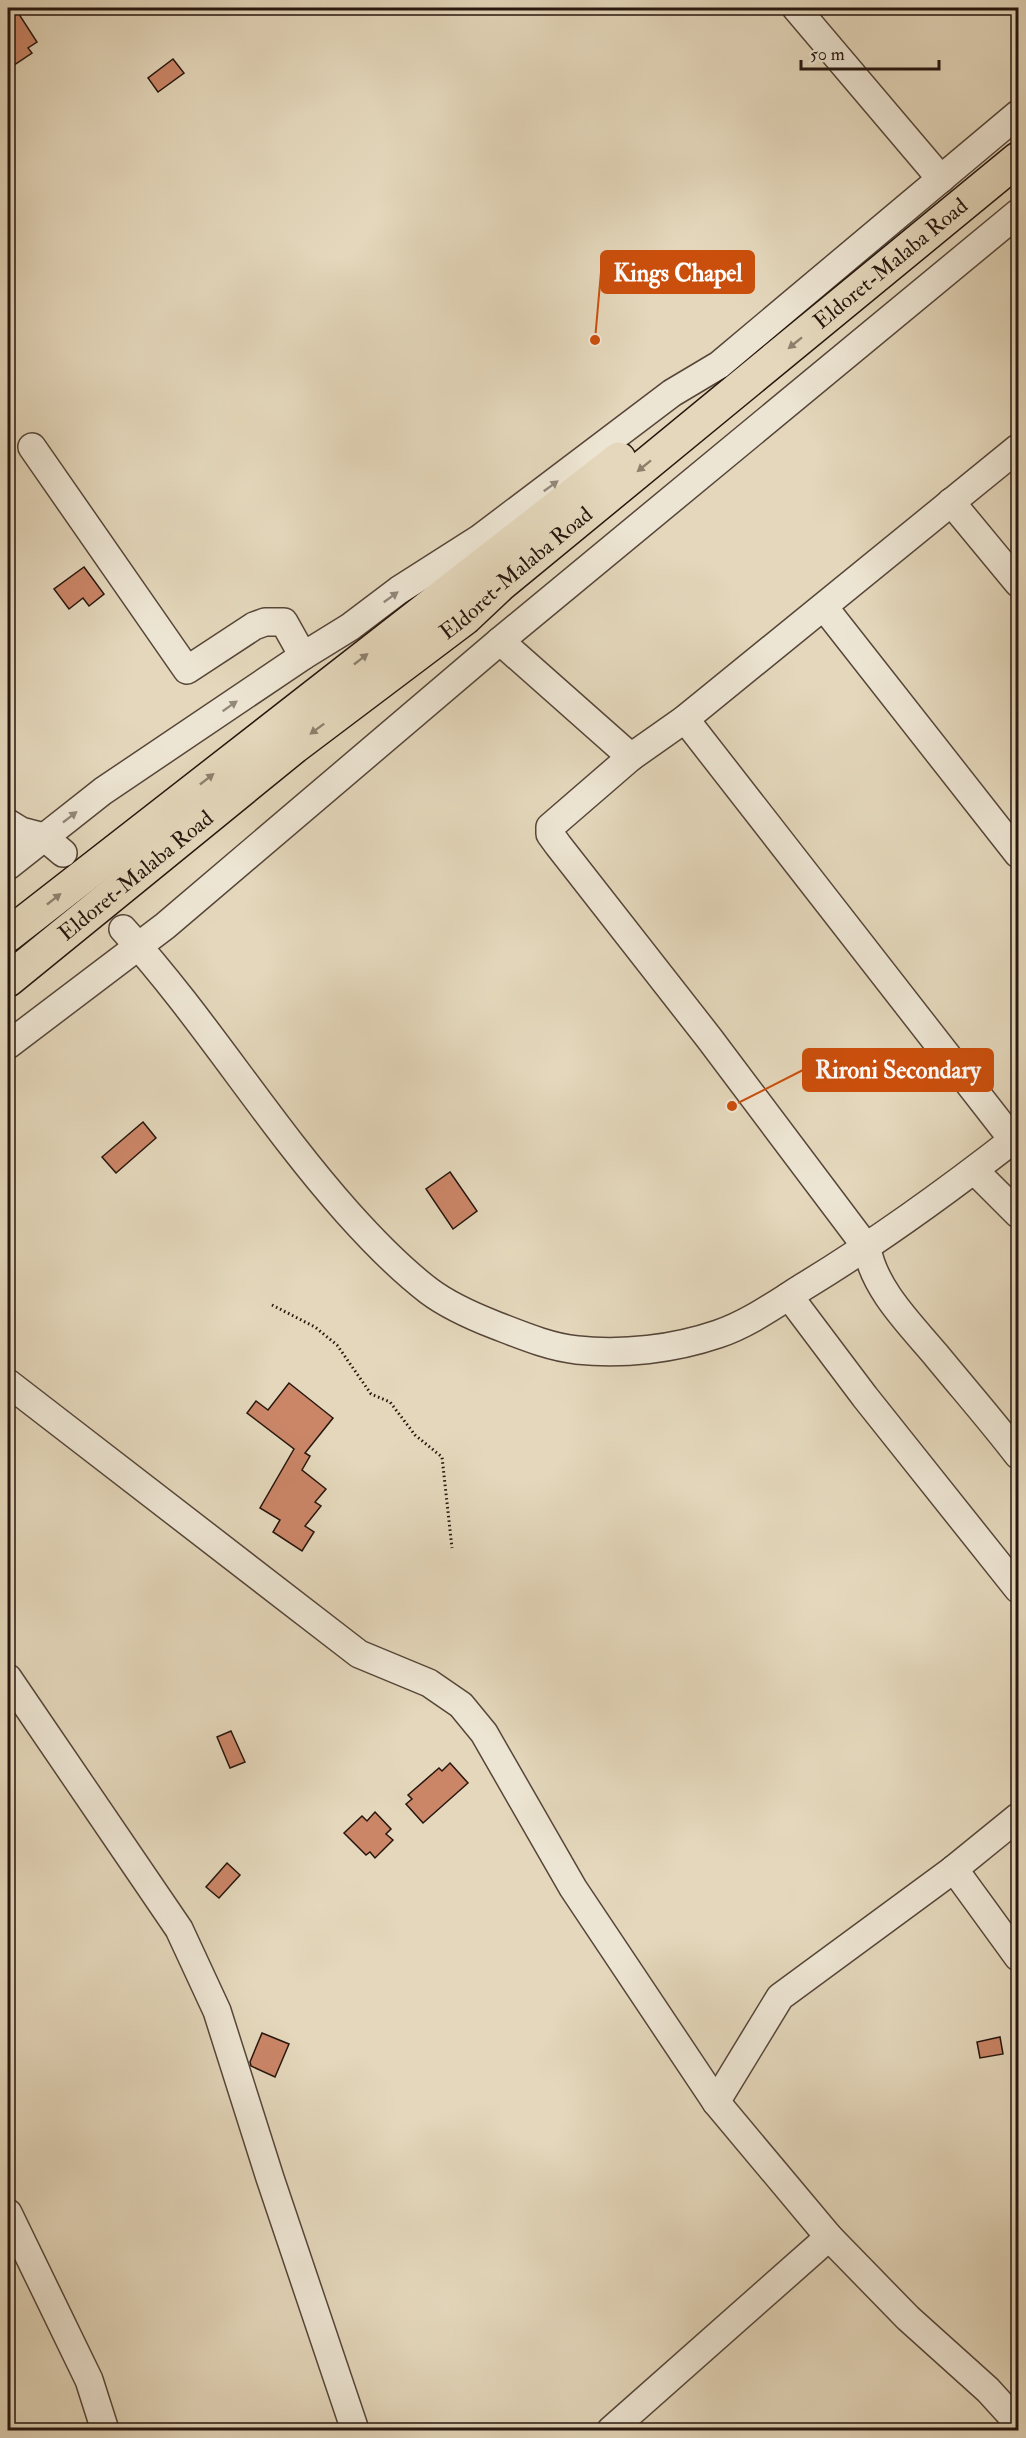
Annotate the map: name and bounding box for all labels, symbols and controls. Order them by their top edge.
scale bar [801,33,939,71]
text: 50 m [810,43,845,66]
street label: Eldoret-Malaba Road [808,192,974,335]
callout: Kings Chapel [601,251,754,293]
text: Kings Chapel [614,258,743,289]
one-way arrow [787,336,803,349]
one-way arrow [636,460,652,473]
one-way arrow [543,480,559,492]
street label: Eldoret-Malaba Road [434,500,598,646]
one-way arrow [383,591,398,603]
one-way arrow [354,654,369,666]
one-way arrow [222,700,238,712]
one-way arrow [310,723,326,735]
one-way arrow [200,774,215,786]
street label: Eldoret-Malaba Road [53,804,219,947]
one-way arrow [62,811,78,824]
one-way arrow [46,894,61,906]
callout: Rironi Secondary [803,1049,993,1091]
text: Rironi Secondary [815,1055,982,1086]

